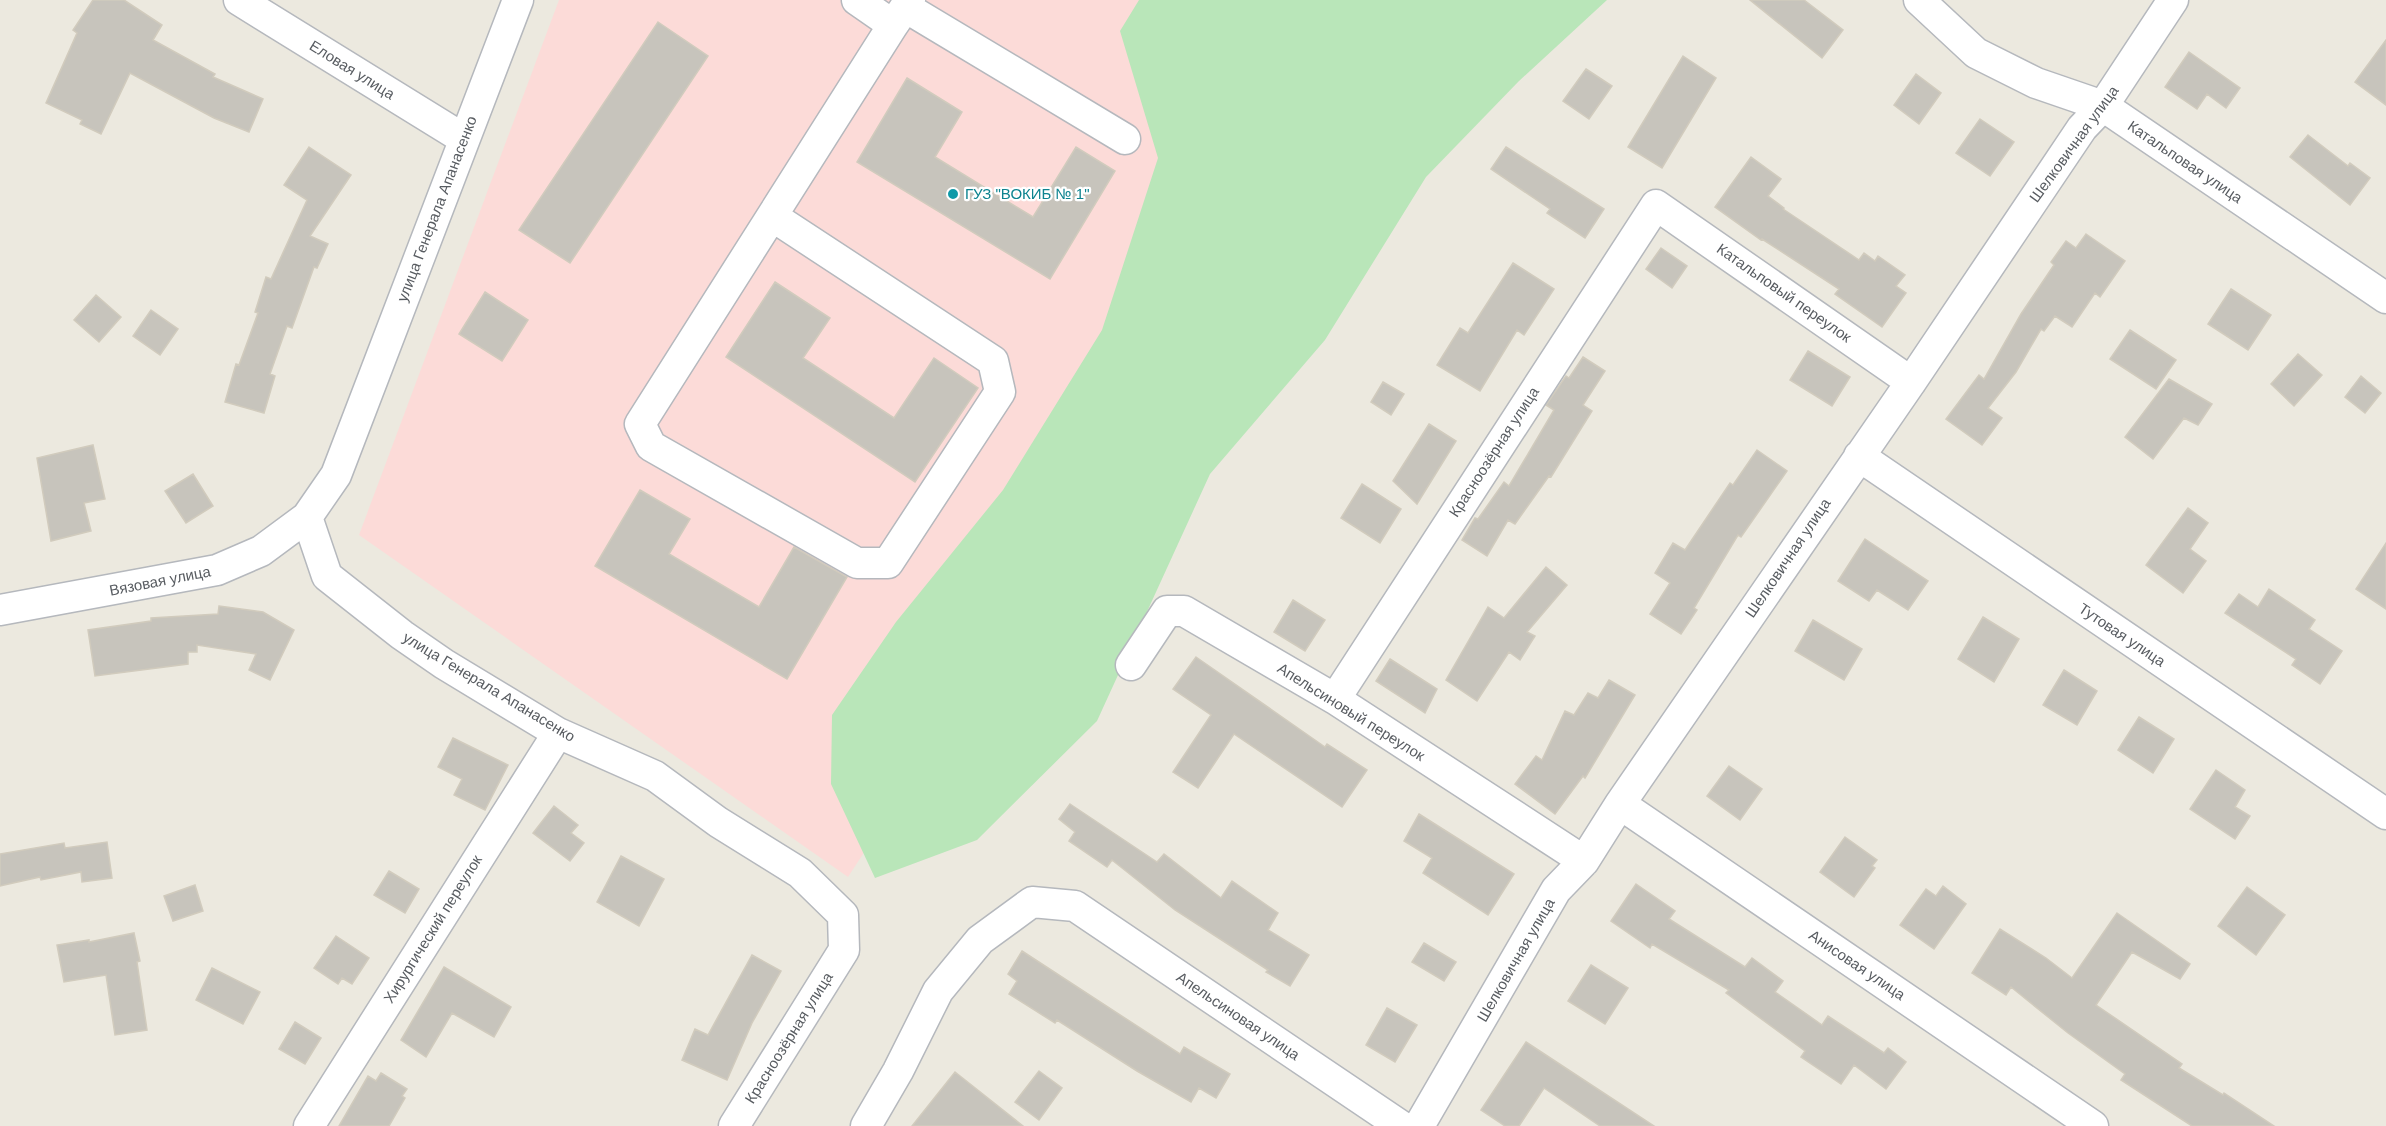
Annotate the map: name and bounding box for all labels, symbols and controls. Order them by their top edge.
street label: Еловая улица [307,37,398,103]
street label: Шелковичная улица [2026,82,2122,205]
street label: улица Генерала Апанасенко [393,113,480,304]
street label: Катальповая улица [2125,117,2246,207]
place label: ГУЗ "ВОКИБ № 1" [965,185,1090,202]
marker: ГУЗ "ВОКИБ № 1" [946,187,960,201]
street label: Катальповый переулок [1714,240,1855,346]
street label: Красноозёрная улица [1445,383,1542,520]
street label: Шелковичная улица [1741,495,1834,620]
street label: Вязовая улица [108,562,213,599]
street label: Тутовая улица [2076,599,2169,670]
street label: улица Генерала Апанасенко [400,628,578,745]
street label: Апельсиновый переулок [1275,659,1428,764]
street label: Хирургический переулок [380,851,485,1006]
street label: Шелковичная улица [1473,894,1558,1025]
street label: Анисовая улица [1806,926,1909,1003]
street label: Красноозёрная улица [741,968,836,1106]
street label: Апельсиновая улица [1174,968,1304,1063]

